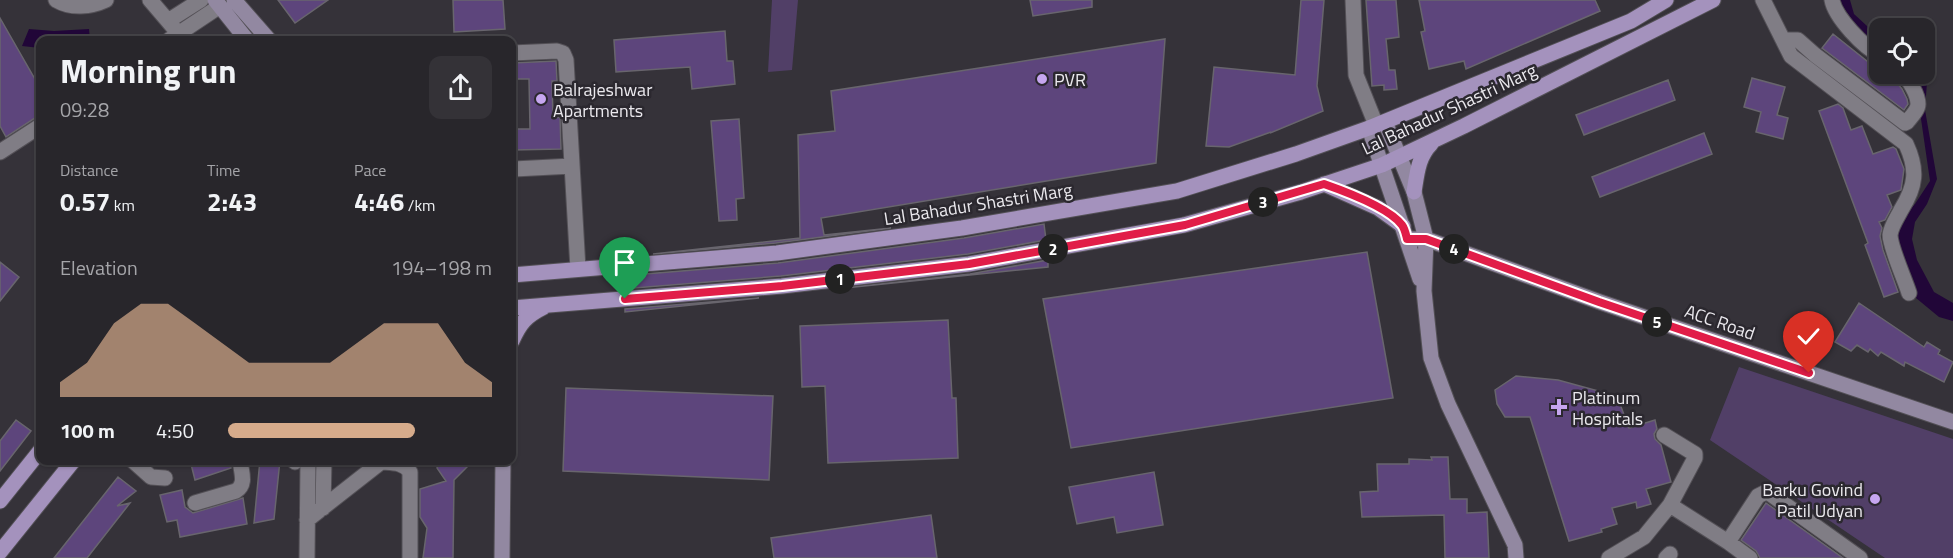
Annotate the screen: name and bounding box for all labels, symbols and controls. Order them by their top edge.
map controls [1869,18,1935,84]
button: locate [1869,18,1935,84]
text: Morning run [60,46,237,96]
button: share [429,56,492,119]
street label: Lal Bahadur Shastri Marg [1357,56,1541,162]
place label: PVR [1054,66,1086,93]
marker: PVR [1035,72,1049,86]
place label: Balrajeshwar Apartments [553,76,652,124]
marker: Balrajeshwar Apartments [534,92,548,106]
text: 09:28 [60,94,109,125]
text: Distance [60,158,118,182]
text: Time [207,158,240,182]
text: Pace [354,158,386,182]
street label: Lal Bahadur Shastri Marg [882,176,1074,232]
text: 0.57 [60,182,110,221]
text: 2:43 [207,182,257,221]
text: 4:46 [354,182,404,221]
pin: 3 [1248,187,1278,217]
text: 3 [1259,190,1267,214]
text: km [110,193,135,217]
text: /km [404,193,436,217]
pin: 2 [1038,234,1068,264]
pin: 4 [1439,234,1469,264]
pin [599,237,650,299]
text: 2 [1049,237,1057,261]
text: 4 [1450,237,1458,261]
icon: arrive [608,246,641,279]
text: Elevation [60,252,138,283]
text: 194–198 m [391,252,492,283]
pin: 1 [825,264,855,294]
text: 1 [836,267,844,291]
street label: ACC Road [1681,297,1759,347]
pin: 5 [1642,307,1672,337]
text: 5 [1653,310,1661,334]
pin [1783,311,1834,373]
icon: check [1792,320,1825,353]
place label: Platinum Hospitals [1572,384,1643,432]
marker: Platinum Hospitals [1550,398,1568,416]
text: 100 m [60,415,115,446]
text: 4:50 [156,415,194,446]
place label: Barku Govind Patil Udyan [1762,476,1863,524]
marker: Barku Govind Patil Udyan [1868,492,1882,506]

